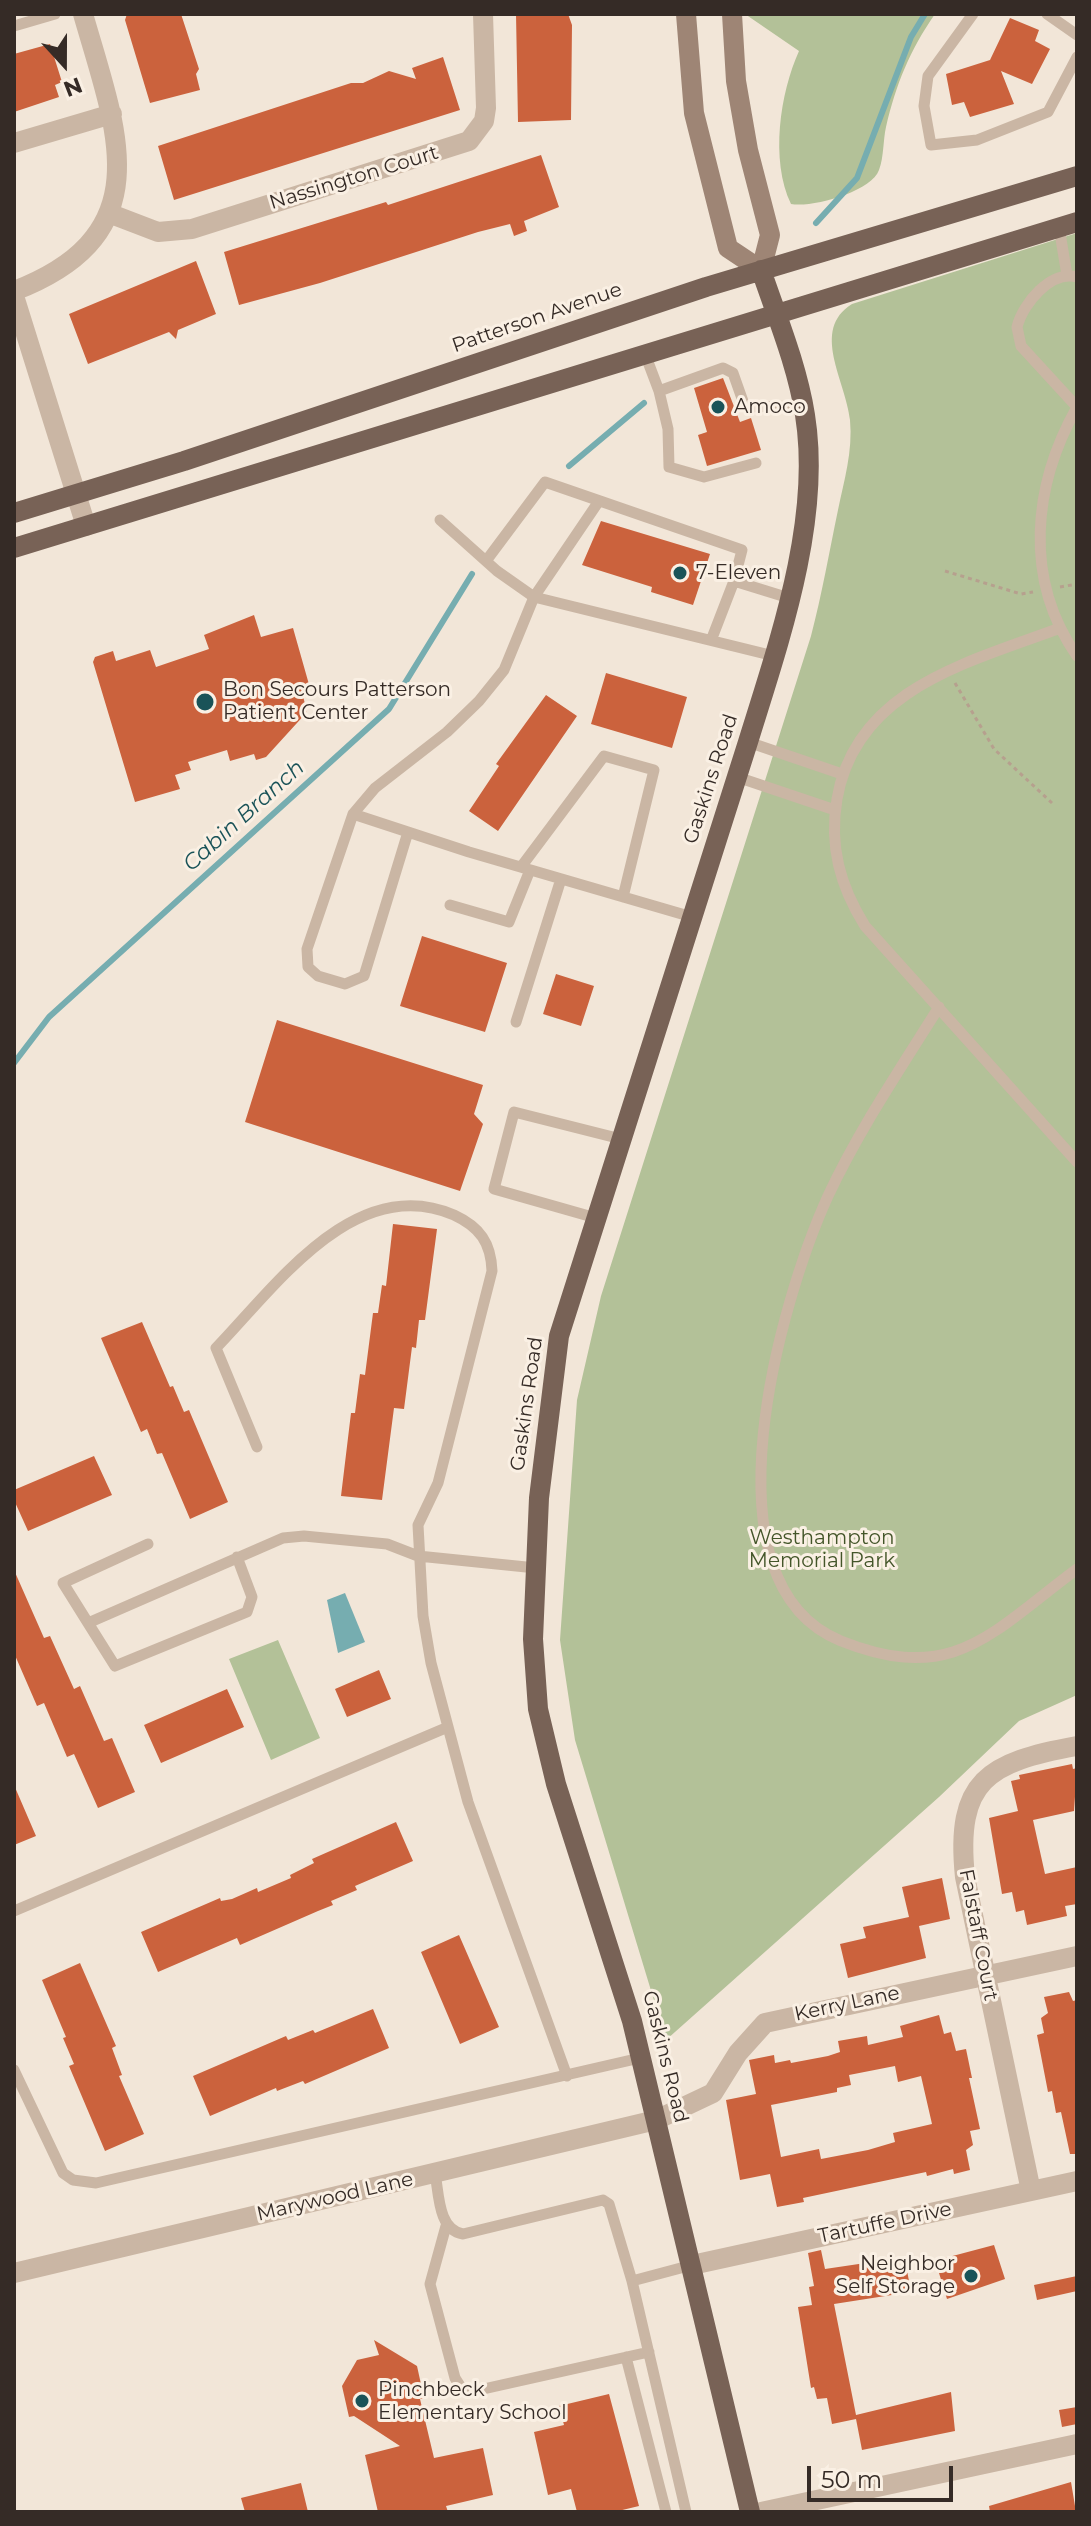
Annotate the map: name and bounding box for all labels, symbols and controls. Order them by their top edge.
north arrow [24,24,104,104]
text: N [60,71,86,103]
street label: Nassington Court [267,141,441,215]
street label: Patterson Avenue [449,278,625,358]
place label: Amoco [734,395,806,419]
marker: Amoco [709,398,727,416]
place label: 7-Eleven [696,561,781,585]
marker: 7-Eleven [671,564,689,582]
place label: Bon Secours Patterson Patient Center [223,678,451,725]
marker: Bon Secours Patterson Patient Center [194,691,216,713]
street label: Gaskins Road [679,711,743,847]
water label: Cabin Branch [178,755,310,877]
street label: Gaskins Road [506,1335,548,1473]
park label: Westhampton Memorial Park [749,1526,895,1573]
street label: Falstaff Court [953,1867,1003,2003]
street label: Kerry Lane [792,1981,902,2027]
street label: Gaskins Road [637,1989,693,2125]
street label: Marywood Lane [254,2167,416,2227]
street label: Tartuffe Drive [816,2197,954,2249]
place label: Neighbor Self Storage [836,2252,955,2299]
marker: Neighbor Self Storage [962,2267,980,2285]
place label: Pinchbeck Elementary School [378,2378,567,2425]
marker: Pinchbeck Elementary School [353,2392,371,2410]
scale bar [811,2450,957,2500]
text: 50 m [821,2465,882,2494]

